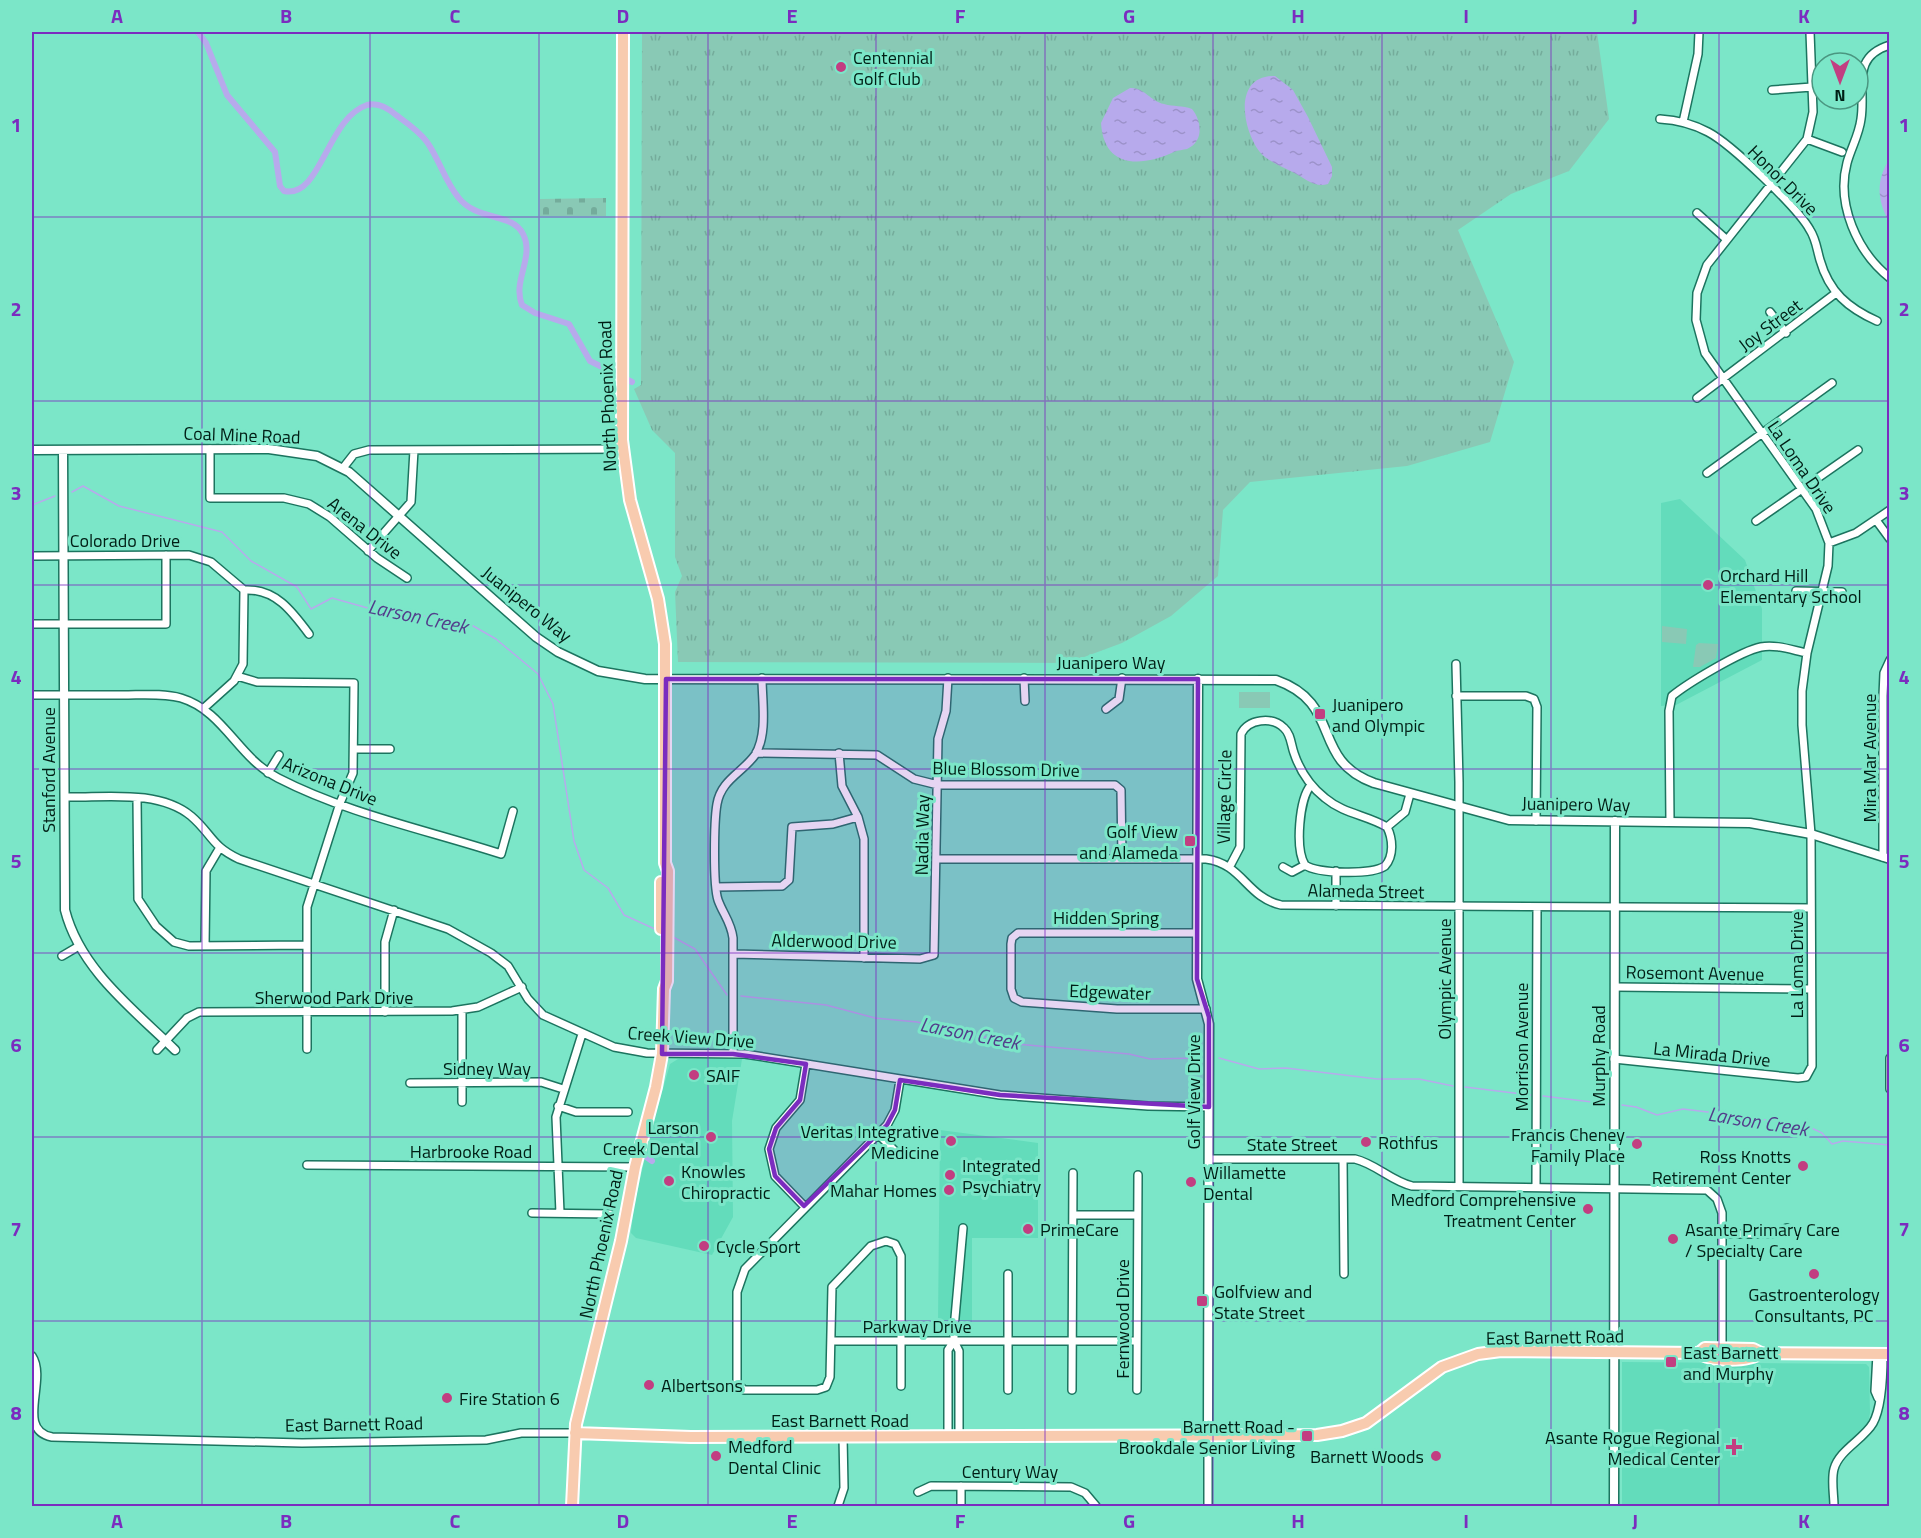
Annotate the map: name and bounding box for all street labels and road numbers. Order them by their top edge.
street label: Honor Drive [1742,139,1824,221]
street label: Joy Street [1733,292,1808,358]
street label: North Phoenix Road [591,320,623,472]
street label: La Loma Drive [1761,415,1843,519]
street label: Coal Mine Road [183,419,301,451]
street label: Arena Drive [322,490,408,566]
street label: Colorado Drive [70,527,180,554]
street label: Juanipero Way [476,559,578,649]
street label: Juanipero Way [1057,649,1166,676]
street label: Mira Mar Avenue [1856,694,1883,822]
street label: Stanford Avenue [35,707,62,833]
street label: Village Circle [1210,749,1238,845]
street label: Arizona Drive [278,750,382,812]
street label: Blue Blossom Drive [932,754,1080,784]
street label: Juanipero Way [1521,790,1631,818]
street label: Nadia Way [908,794,936,876]
street label: Alameda Street [1307,876,1425,906]
street label: Hidden Spring [1053,904,1159,931]
street label: La Loma Drive [1783,911,1810,1019]
street label: Olympic Avenue [1431,918,1458,1040]
street label: Alderwood Drive [771,926,897,956]
street label: Rosemont Avenue [1625,958,1765,988]
street label: Edgewater [1069,977,1151,1007]
street label: Morrison Avenue [1508,983,1535,1111]
street label: Sherwood Park Drive [255,984,413,1011]
street label: Murphy Road [1585,1005,1612,1107]
street label: Creek View Drive [627,1019,755,1055]
street label: Golf View Drive [1180,1034,1207,1150]
street label: La Mirada Drive [1652,1034,1772,1074]
street label: Sidney Way [443,1055,531,1082]
street label: State Street [1247,1131,1338,1158]
street label: Harbrooke Road [410,1138,532,1165]
street label: North Phoenix Road [572,1167,630,1321]
street label: Fernwood Drive [1109,1259,1136,1379]
street label: Parkway Drive [862,1313,972,1340]
street label: East Barnett Road [1486,1322,1624,1352]
street label: East Barnett Road [771,1407,909,1434]
street label: East Barnett Road [285,1409,423,1439]
street label: Century Way [962,1458,1058,1485]

